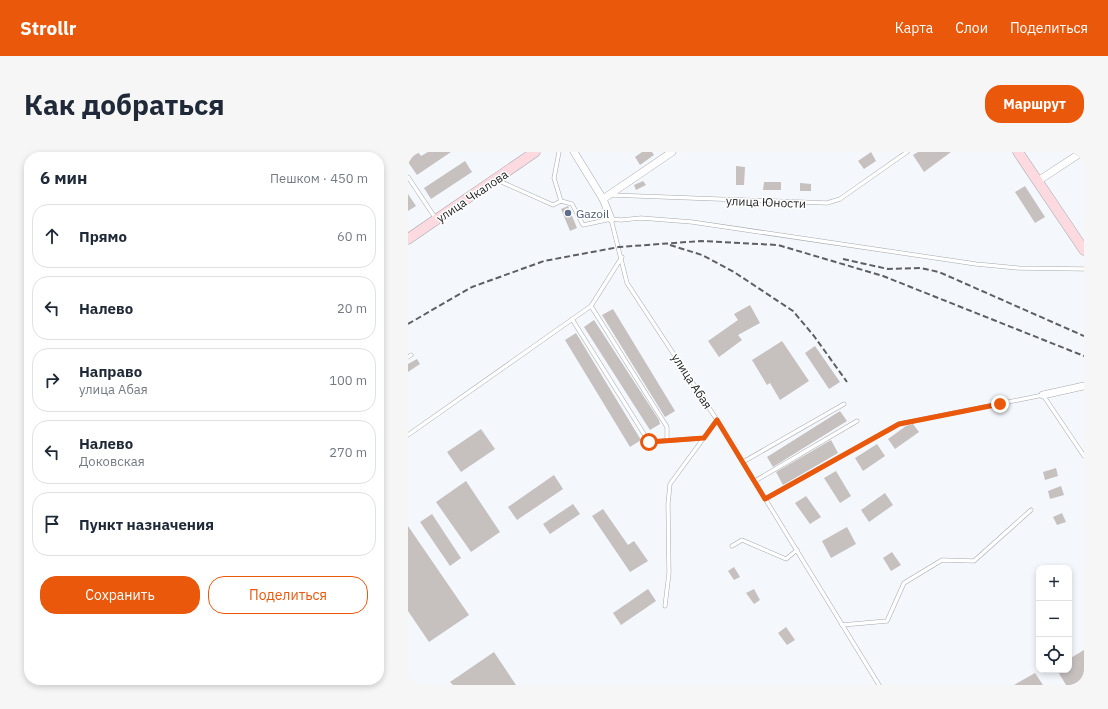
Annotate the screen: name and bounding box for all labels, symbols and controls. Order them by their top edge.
text: Strollr [20,16,76,40]
text: Карта [895,19,933,37]
text: Слои [955,19,988,37]
text: Поделиться [1010,19,1088,37]
button: Маршрут [985,85,1084,123]
text: Как добраться [24,86,225,123]
street label: улица Чкалова [433,166,511,226]
text: 6 мин [40,167,87,189]
text: Пешком · 450 m [270,170,368,187]
street label: улица Юности [726,193,806,211]
place label: Gazoil [576,206,609,221]
marker: Gazoil [563,208,573,218]
icon: ahead [41,225,63,247]
text: Прямо [79,227,127,246]
text: 60 m [337,228,367,245]
icon: left [41,297,63,319]
text: Налево [79,299,133,318]
text: 20 m [337,300,367,317]
street label: улица Абая [668,350,716,412]
text: Направо [79,362,142,381]
icon: right [41,369,63,391]
text: 100 m [329,372,367,389]
text: улица Абая [79,381,148,398]
route end [991,395,1009,413]
route start [640,433,658,451]
text: Налево [79,434,133,453]
icon: left [41,441,63,463]
text: 270 m [329,444,367,461]
text: Доковская [79,453,145,470]
icon: arrive [41,513,63,535]
text: Пункт назначения [79,515,214,534]
map controls [1036,565,1072,673]
button: + [1036,565,1072,601]
button: Сохранить [40,576,200,614]
button: Поделиться [208,576,368,614]
button: − [1036,601,1072,637]
button: locate [1036,637,1072,673]

